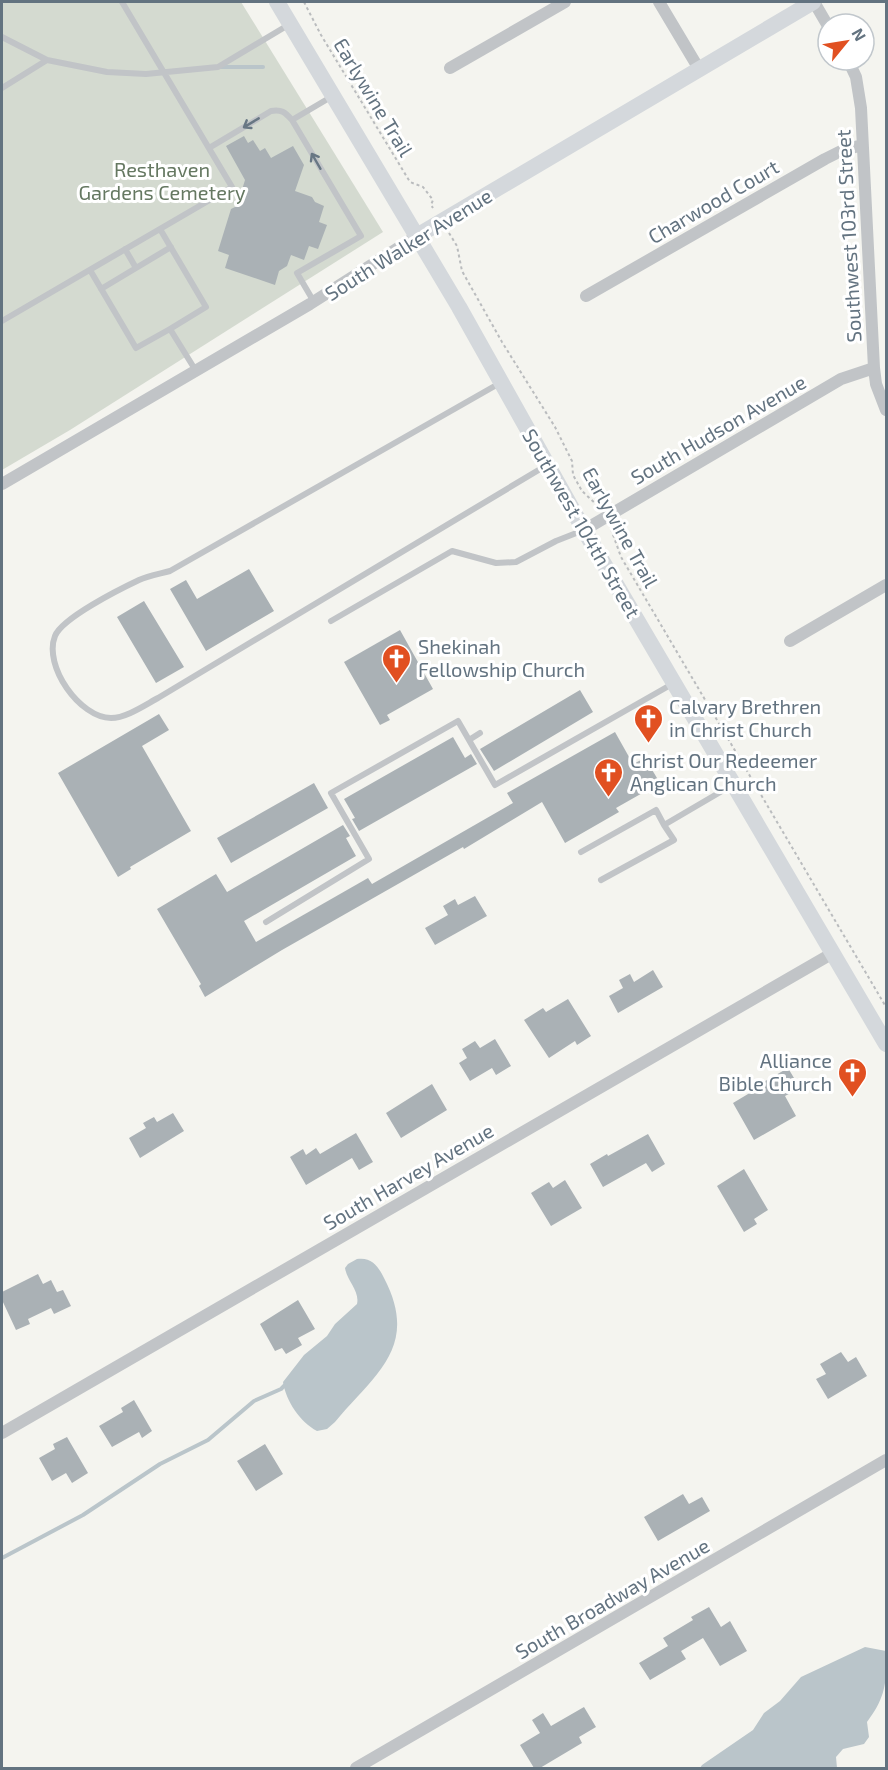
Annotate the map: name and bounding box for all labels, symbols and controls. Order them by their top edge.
north arrow [816,12,876,72]
text: N [848,24,871,44]
street label: Earlywine Trail [329,33,419,161]
one-way arrow [243,118,260,130]
street label: Southwest 103rd Street [830,129,866,343]
one-way arrow [310,153,322,170]
street label: Charwood Court [643,154,783,248]
park label: Resthaven Gardens Cemetery [78,157,246,204]
street label: South Walker Avenue [320,183,496,305]
street label: South Hudson Avenue [626,369,810,489]
street label: Southwest 104th Street [518,424,646,622]
street label: Earlywine Trail [578,463,664,591]
place label: Shekinah Fellowship Church [418,634,585,681]
church icon: Shekinah Fellowship Church [381,642,413,684]
place label: Calvary Brethren in Christ Church [669,694,821,741]
church icon: Calvary Brethren in Christ Church [632,702,664,744]
place label: Christ Our Redeemer Anglican Church [630,748,817,795]
church icon: Christ Our Redeemer Anglican Church [593,756,625,798]
place label: Alliance Bible Church [719,1048,832,1095]
church icon: Alliance Bible Church [837,1056,869,1098]
street label: South Harvey Avenue [319,1118,497,1234]
street label: South Broadway Avenue [511,1533,713,1663]

